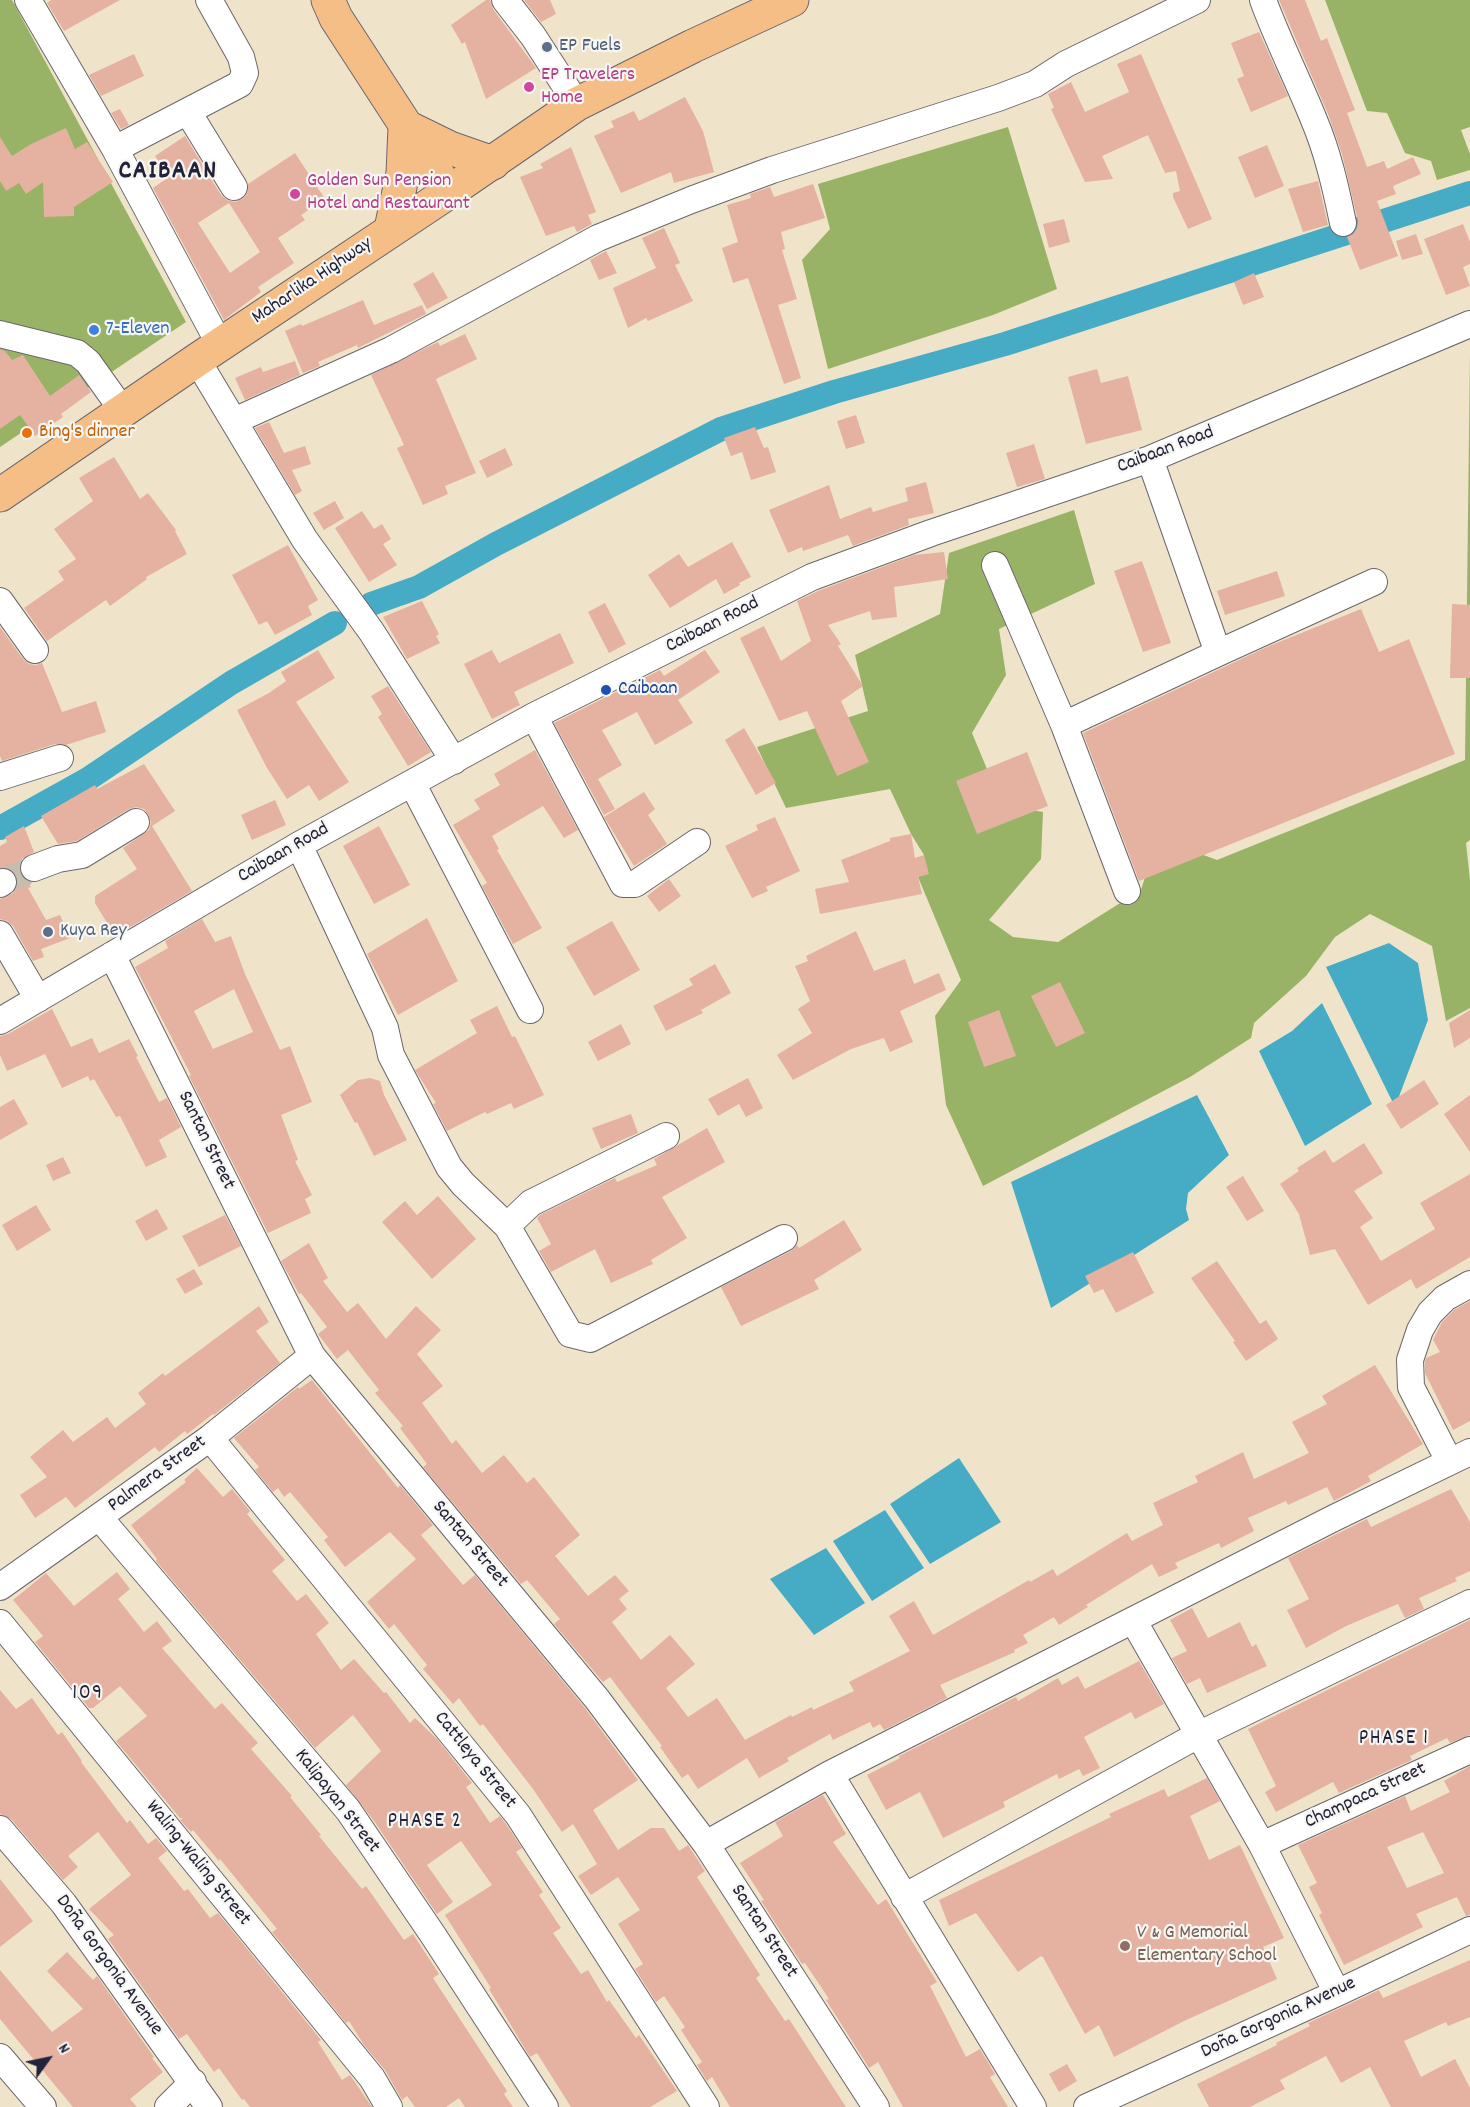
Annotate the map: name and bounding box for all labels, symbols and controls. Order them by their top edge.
place label: EP Fuels [559,35,621,59]
marker: EP Fuels [540,40,554,54]
place label: EP Travelers Home [541,64,635,111]
marker: EP Travelers Home [522,80,536,94]
district label: CAIBAAN [118,157,218,189]
place label: Golden Sun Pension Hotel and Restaurant [307,170,470,217]
marker: Golden Sun Pension Hotel and Restaurant [288,187,302,201]
street label: Maharlika Highway [248,233,378,331]
place label: 7-Eleven [106,318,170,342]
marker: 7-Eleven [87,323,101,337]
place label: Bing's dinner [39,421,135,445]
street label: Caibaan Road [1114,422,1218,480]
marker: Bing's dinner [20,426,34,440]
street label: Caibaan Road [662,592,764,660]
place label: Caibaan [618,678,678,702]
marker: Caibaan [599,683,613,697]
street label: Caibaan Road [234,818,334,890]
place label: Kuya Rey [60,920,127,944]
marker: Kuya Rey [41,925,55,939]
street label: Santan Street [171,1088,239,1194]
street label: Palmera Street [104,1431,212,1519]
street label: Santan Street [426,1496,512,1594]
district label: 109 [72,1682,104,1708]
street label: Cattleya Street [427,1708,521,1814]
district label: PHASE 1 [1359,1727,1429,1753]
street label: Kalipayan Street [288,1745,384,1859]
street label: Champaca Street [1301,1758,1431,1836]
street label: Waling-Waling Street [139,1796,255,1932]
district label: PHASE 2 [387,1810,463,1836]
street label: Santan Street [724,1881,802,1983]
street label: Doña Gorgonia Avenue [49,1891,167,2041]
place label: V & G Memorial Elementary School [1137,1922,1277,1969]
marker: V & G Memorial Elementary School [1118,1939,1132,1953]
street label: Doña Gorgonia Avenue [1198,1973,1360,2065]
north arrow [18,2029,78,2089]
text: N [52,2039,75,2059]

